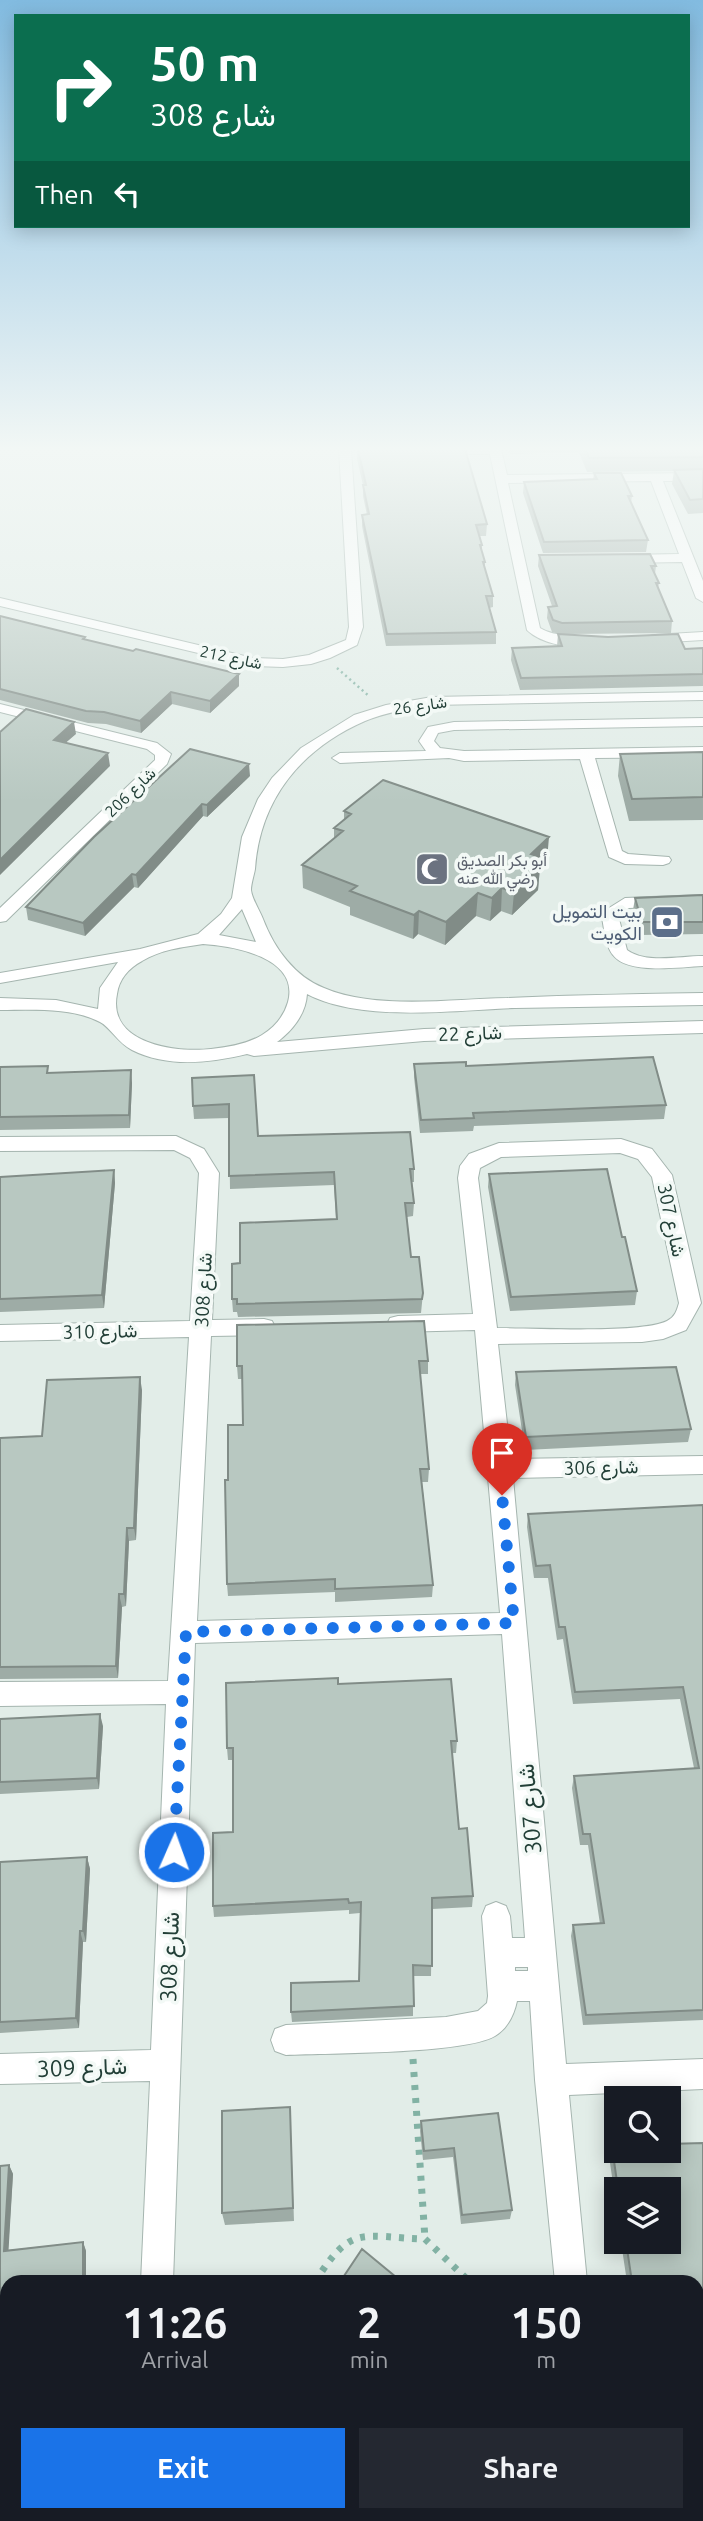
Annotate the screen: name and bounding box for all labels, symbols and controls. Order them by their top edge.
text: 50 m [150,35,259,90]
icon: right [35,42,126,133]
text: شارع 308 [150,96,276,132]
icon: left [108,175,146,213]
text: Then [35,180,94,209]
street label: شارع 212 [198,642,264,675]
street label: شارع 26 [392,692,448,721]
street label: شارع 206 [101,764,161,822]
mosque icon: أبو بكر الصديق رضي الله عنه [413,850,451,888]
place label: أبو بكر الصديق رضي الله عنه [457,851,547,892]
place label: بيت التمويل الكويت [552,900,642,945]
bank icon: بيت التمويل الكويت [648,903,686,941]
street label: شارع 22 [438,1021,502,1047]
street label: شارع 307 [652,1181,691,1259]
street label: شارع 308 [190,1252,218,1328]
street label: شارع 310 [62,1319,138,1345]
pin [472,1423,532,1495]
icon: arrive [483,1434,521,1472]
street label: شارع 306 [563,1455,639,1481]
street label: شارع 307 [513,1763,549,1855]
position arrow [137,1815,211,1889]
street label: شارع 308 [155,1911,187,2003]
street label: شارع 309 [36,2053,128,2085]
map controls [604,2086,681,2254]
button: search [604,2086,681,2163]
button: layers [604,2177,681,2254]
text: 11:26 [122,2299,227,2346]
text: 2 [357,2299,381,2346]
text: 150 [511,2299,582,2346]
text: Arrival [141,2347,208,2372]
text: min [350,2347,388,2372]
text: m [536,2347,556,2372]
button: Exit [21,2428,345,2508]
button: Share [359,2428,683,2508]

